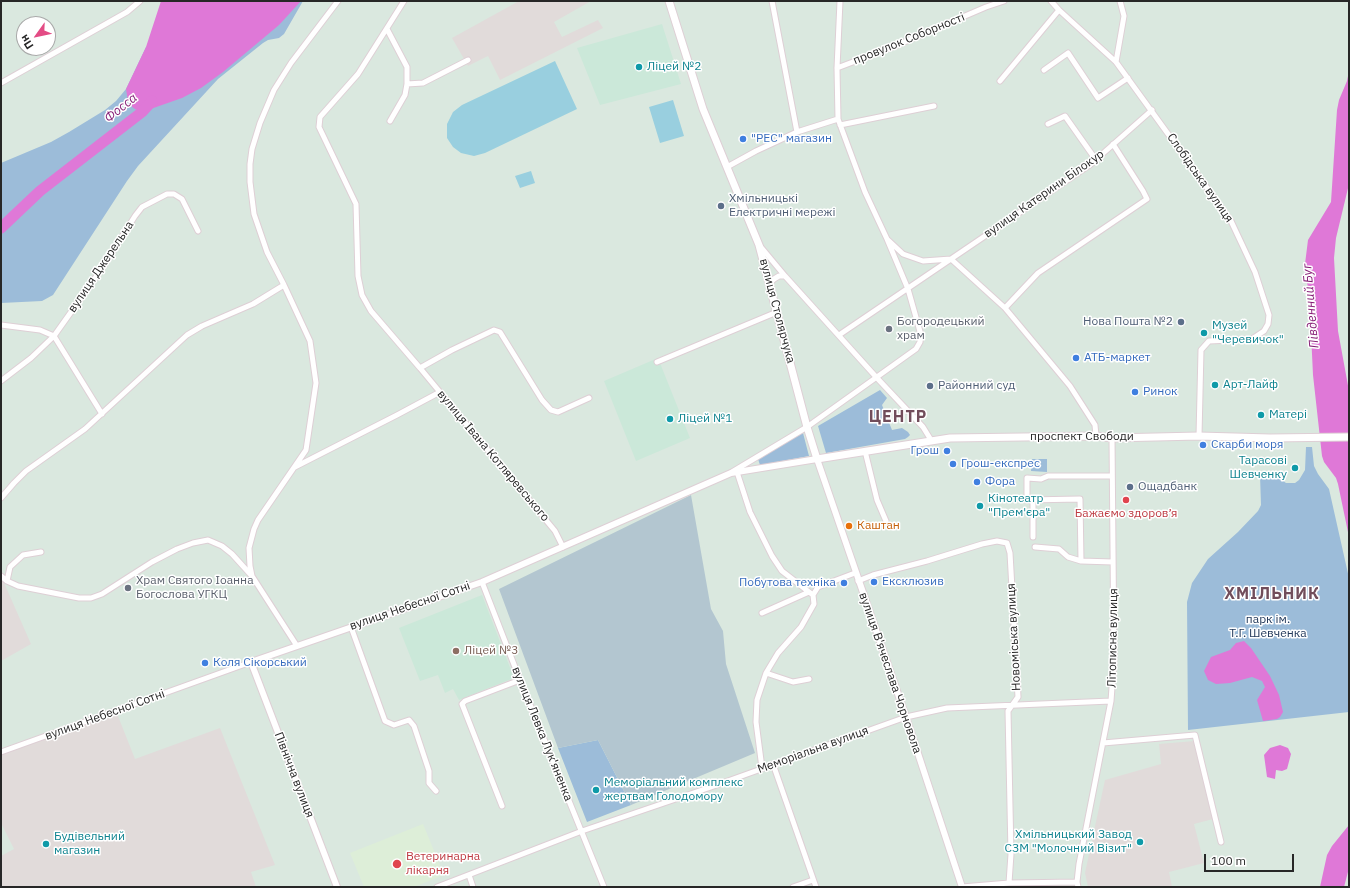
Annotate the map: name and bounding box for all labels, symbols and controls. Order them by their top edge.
street label: провулок Соборності [851,10,967,68]
north arrow [16,16,56,56]
text: Пн [17,32,37,52]
place label: Ліцей №2 [647,60,701,74]
marker: Ліцей №2 [634,62,644,72]
water label: Фосса [102,90,140,126]
street label: Слобідська вулиця [1164,131,1236,225]
place label: "РЕС" магазин [751,132,832,146]
marker: "РЕС" магазин [738,134,748,144]
street label: вулиця Катерини Білокур [981,147,1107,241]
place label: Хмільницькі Електричні мережі [729,192,836,220]
marker: Хмільницькі Електричні мережі [716,201,726,211]
street label: вулиця Джерельна [65,219,137,315]
street label: вулиця Столярчука [756,257,798,365]
water label: Південний Буг [1300,263,1322,349]
place label: Богородецький храм [897,315,985,343]
place label: Нова Пошта №2 [1083,315,1173,329]
marker: Нова Пошта №2 [1176,317,1186,327]
place label: Музей "Черевичок" [1212,319,1284,347]
marker: Богородецький храм [884,324,894,334]
marker: Музей "Черевичок" [1199,328,1209,338]
place label: АТБ-маркет [1084,351,1150,365]
marker: АТБ-маркет [1071,353,1081,363]
place label: Арт-Лайф [1223,378,1278,392]
place label: Районний суд [938,379,1015,393]
marker: Арт-Лайф [1210,380,1220,390]
marker: Районний суд [925,381,935,391]
place label: Ринок [1143,385,1178,399]
street label: вулиця Івана Котляревського [434,387,552,525]
marker: Ринок [1130,387,1140,397]
district label: ЦЕНТР [869,407,927,427]
place label: Матері [1269,408,1307,422]
marker: Матері [1256,410,1266,420]
place label: Ліцей №1 [678,412,732,426]
marker: Ліцей №1 [665,414,675,424]
street label: проспект Свободи [1030,430,1134,444]
place label: Скарби моря [1211,438,1283,452]
marker: Скарби моря [1198,440,1208,450]
place label: Грош [910,444,939,458]
marker: Грош [942,446,952,456]
place label: Тарасові Шевченку [1230,454,1287,482]
place label: Грош-експрес [961,457,1040,471]
marker: Грош-експрес [948,459,958,469]
marker: Тарасові Шевченку [1290,463,1300,473]
place label: Фора [985,475,1015,489]
marker: Фора [972,477,982,487]
place label: Ощадбанк [1138,480,1197,494]
marker: Ощадбанк [1125,482,1135,492]
place label: Кінотеатр "Прем'єра" [988,492,1050,520]
marker: Бажаємо здоров’я [1121,495,1131,505]
marker: Кінотеатр "Прем'єра" [975,501,985,511]
place label: Бажаємо здоров’я [1075,507,1177,521]
place label: Каштан [857,519,900,533]
marker: Каштан [844,521,854,531]
place label: Храм Святого Іоанна Богослова УГКЦ [136,574,254,602]
place label: Ексклюзив [882,575,944,589]
place label: Побутова техніка [739,576,836,590]
marker: Ексклюзив [869,577,879,587]
marker: Побутова техніка [839,578,849,588]
street label: вулиця Небесної Сотні [348,579,472,633]
marker: Храм Святого Іоанна Богослова УГКЦ [123,583,133,593]
street label: Новоміська вулиця [1004,583,1024,691]
district label: ХМІЛЬНИК [1224,584,1320,604]
street label: Літописна вулиця [1105,588,1121,688]
street label: вулиця В'ячеслава Чорновола [856,590,924,756]
park label: парк ім. Т.Г. Шевченка [1229,613,1307,641]
place label: Ліцей №3 [464,644,518,658]
marker: Ліцей №3 [451,646,461,656]
place label: Коля Сікорський [213,656,307,670]
marker: Коля Сікорський [200,658,210,668]
street label: вулиця Левка Лук'яненка [508,665,576,803]
street label: вулиця Небесної Сотні [43,687,167,743]
street label: Меморіальна вулиця [756,723,870,777]
street label: Північна вулиця [271,730,317,820]
place label: Меморіальний комплекс жертвам Голодомору [604,776,743,804]
marker: Меморіальний комплекс жертвам Голодомору [591,785,601,795]
place label: Хмільницький Завод СЗМ "Молочний Візит" [1005,828,1132,856]
place label: Будівельний магазин [54,830,125,858]
marker: Хмільницький Завод СЗМ "Молочний Візит" [1135,837,1145,847]
marker: Будівельний магазин [41,839,51,849]
scale bar [1206,846,1296,872]
place label: Ветеринарна лікарня [406,850,480,878]
text: 100 m [1211,853,1246,868]
marker: Ветеринарна лікарня [391,858,403,870]

